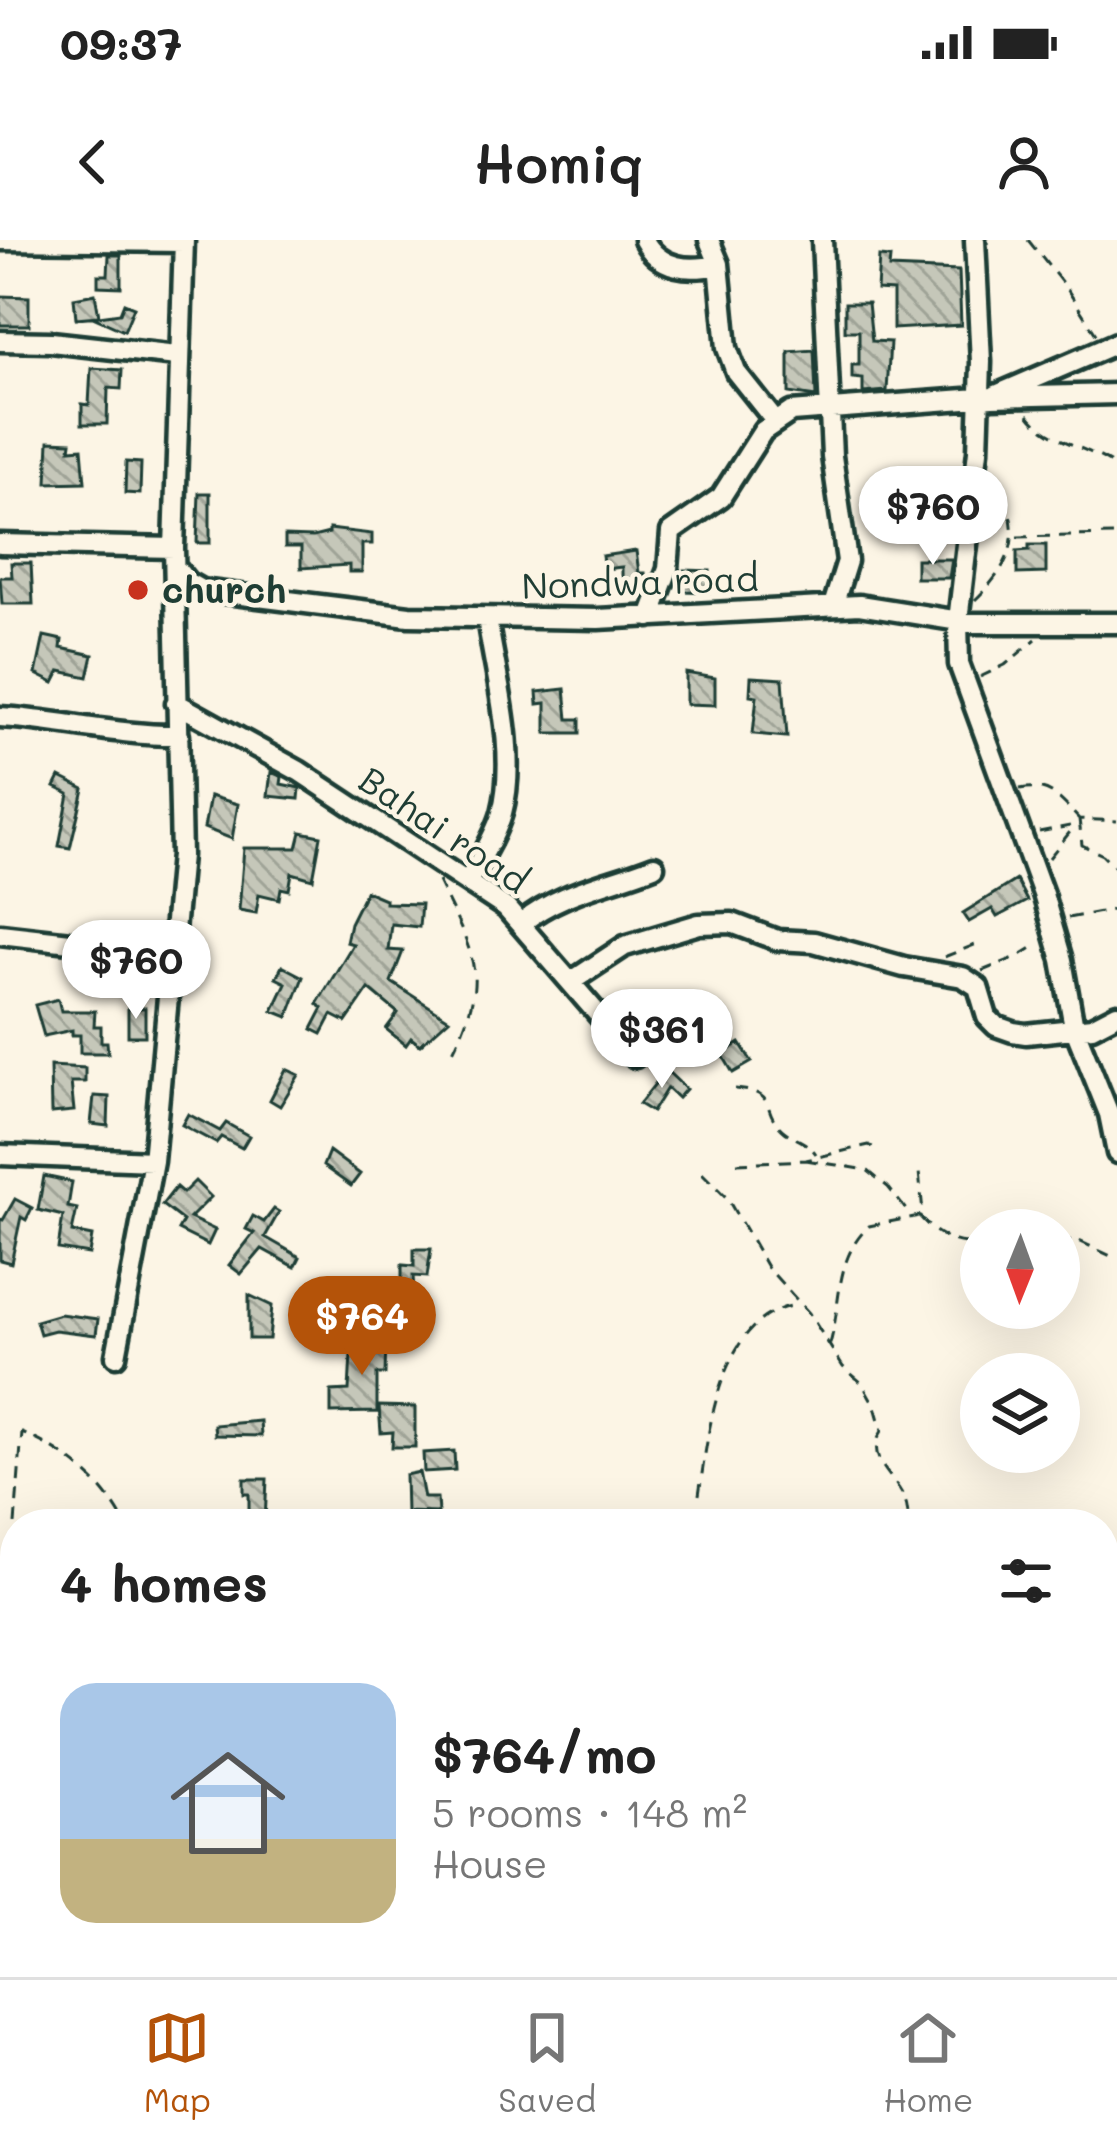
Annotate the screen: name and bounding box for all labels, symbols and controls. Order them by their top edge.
text: 09:37 [60,13,182,71]
text: Homiq [474,127,643,198]
icon: back [60,129,126,195]
icon: person [991,129,1057,195]
pin: $760 [862,466,1004,568]
text: $760 [886,479,980,530]
street label: Nondwa road [521,553,759,608]
place label: church [162,565,286,612]
marker: church [125,577,151,603]
street label: Bahai road [351,755,539,903]
pin: $760 [65,920,207,1022]
text: $760 [89,933,183,984]
pin: $361 [591,989,733,1091]
text: $361 [618,1002,706,1053]
north arrow [960,1209,1080,1329]
map controls [960,1209,1080,1473]
pin: $764 [291,1276,433,1378]
text: $764 [315,1289,409,1340]
button: layers [960,1353,1080,1473]
text: 4 homes [60,1548,268,1615]
icon: filters [993,1548,1059,1614]
text: $764/mo [432,1719,656,1786]
icon: home [156,1731,300,1875]
text: 5 rooms · 148 m² [432,1786,747,1837]
text: House [432,1837,547,1888]
tab: Map [144,2005,211,2120]
tab: Saved [498,2005,596,2120]
tab: Home [884,2005,973,2120]

